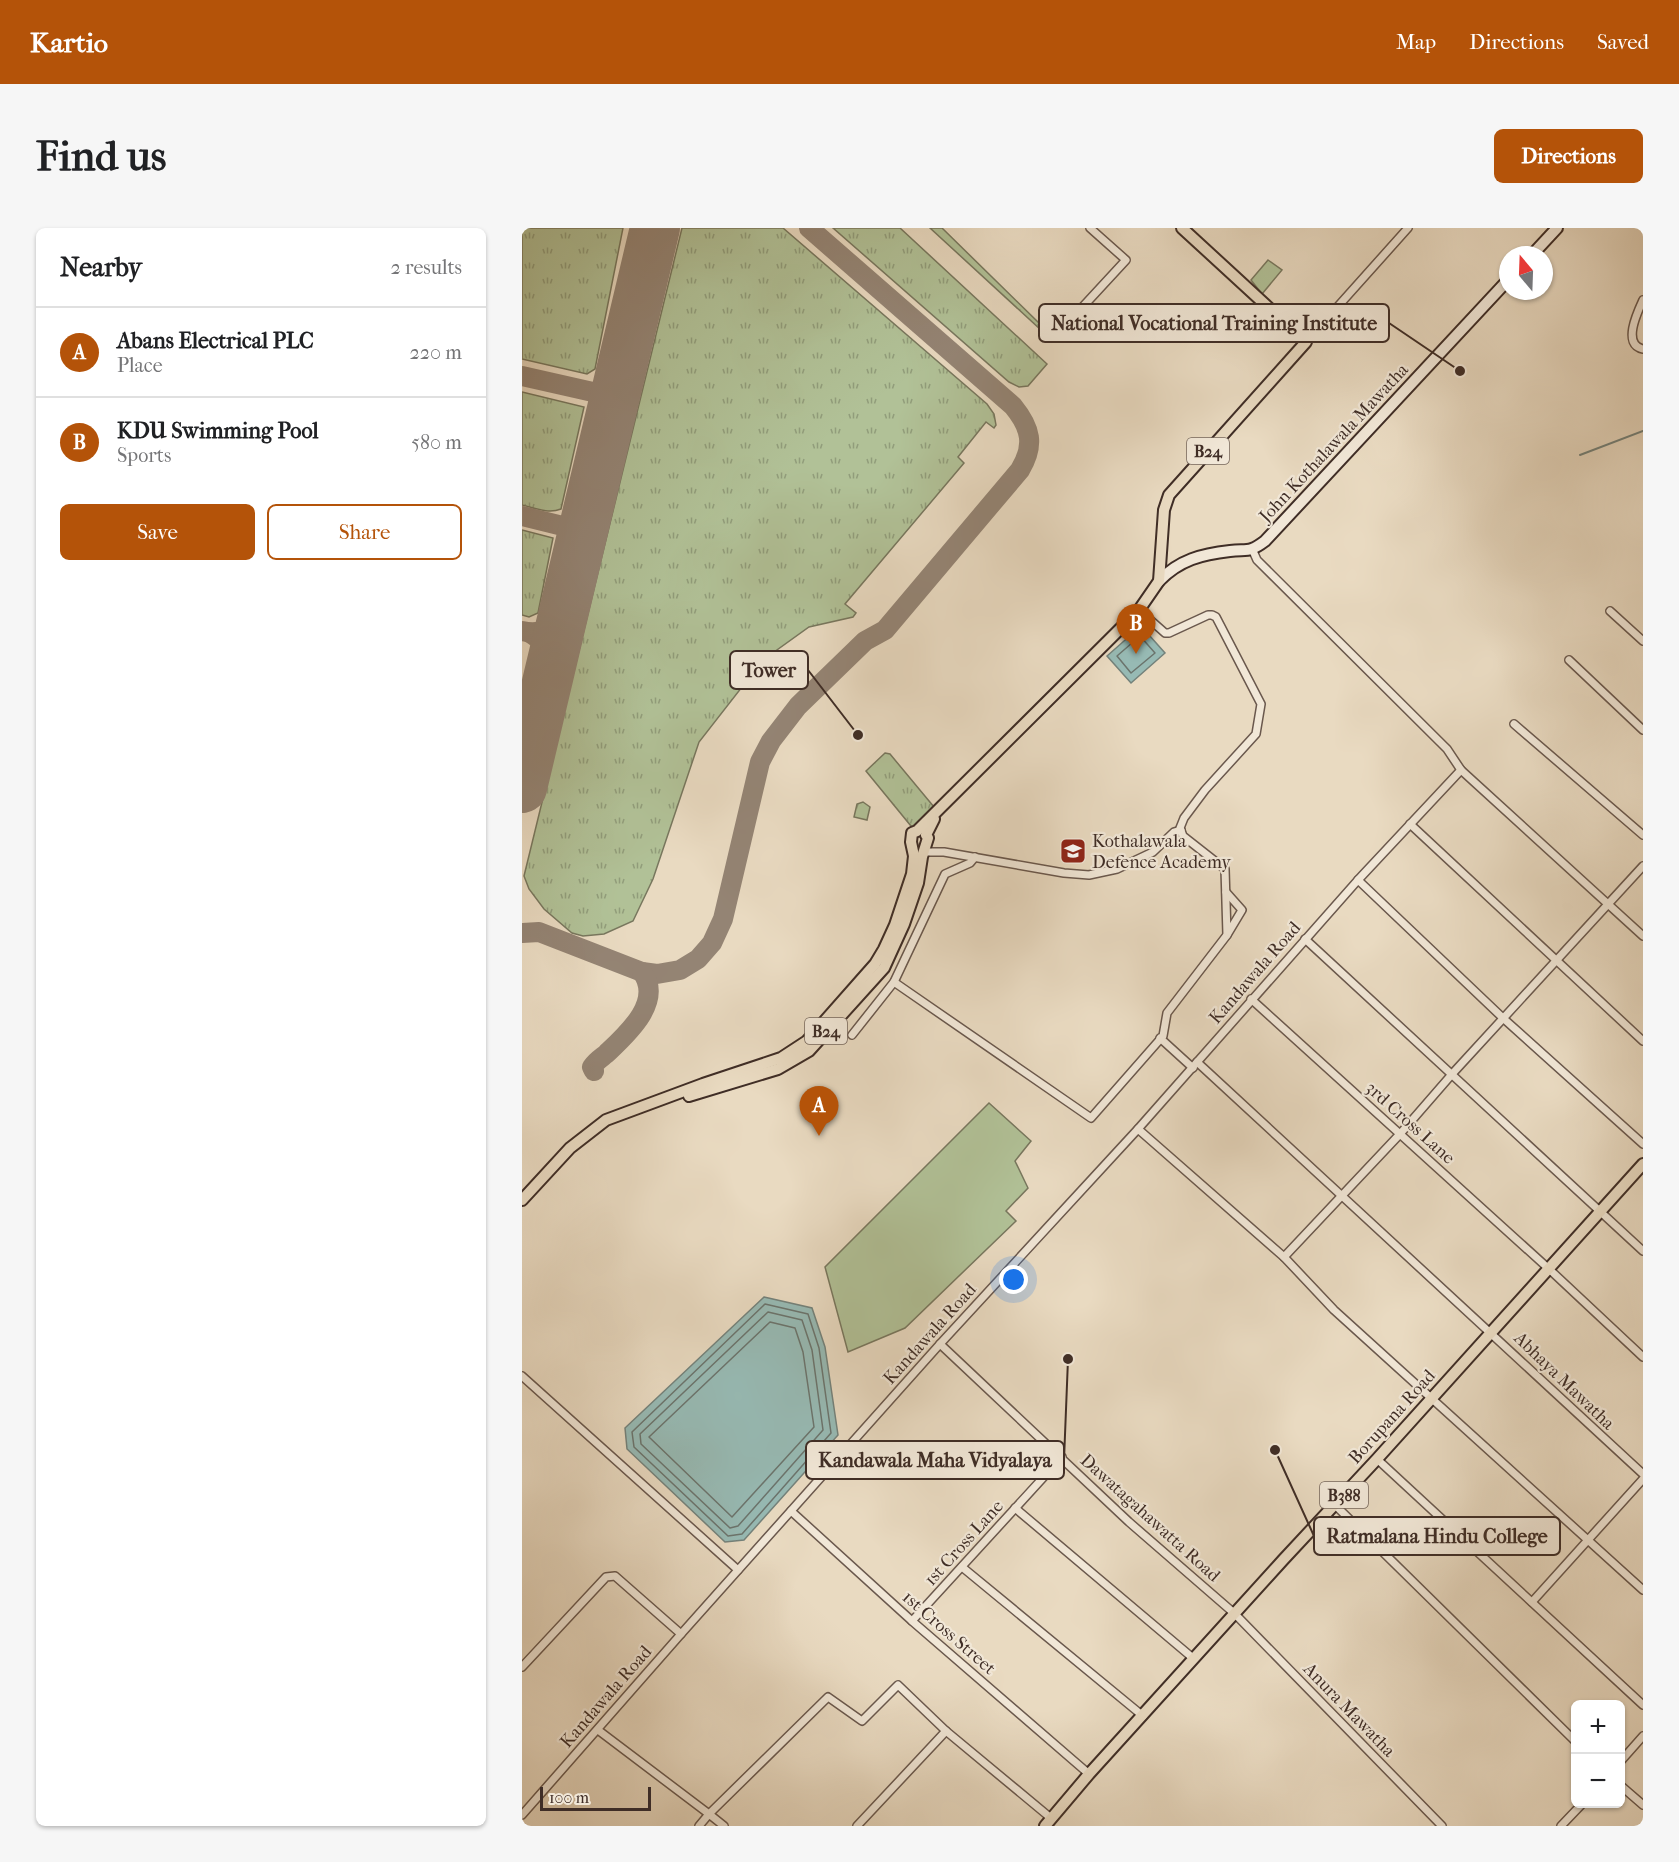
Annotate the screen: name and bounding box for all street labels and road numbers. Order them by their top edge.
street label: John Kothalawala Mawatha [1254,359,1413,528]
road number: B24 [1187,438,1229,464]
street label: Kandawala Road [1205,917,1305,1028]
road number: B24 [805,1018,847,1044]
street label: 3rd Cross Lane [1361,1077,1459,1169]
street label: Kandawala Road [879,1279,981,1389]
street label: Abhaya Mawatha [1509,1327,1619,1435]
street label: Borupana Road [1344,1365,1440,1468]
street label: Dawatagahawatta Road [1076,1450,1224,1586]
road number: B388 [1320,1482,1368,1508]
street label: 1st Cross Lane [920,1496,1008,1590]
street label: 1st Cross Street [898,1587,1000,1680]
street label: Kandawala Road [556,1641,656,1752]
street label: Anura Mawatha [1298,1658,1400,1762]

